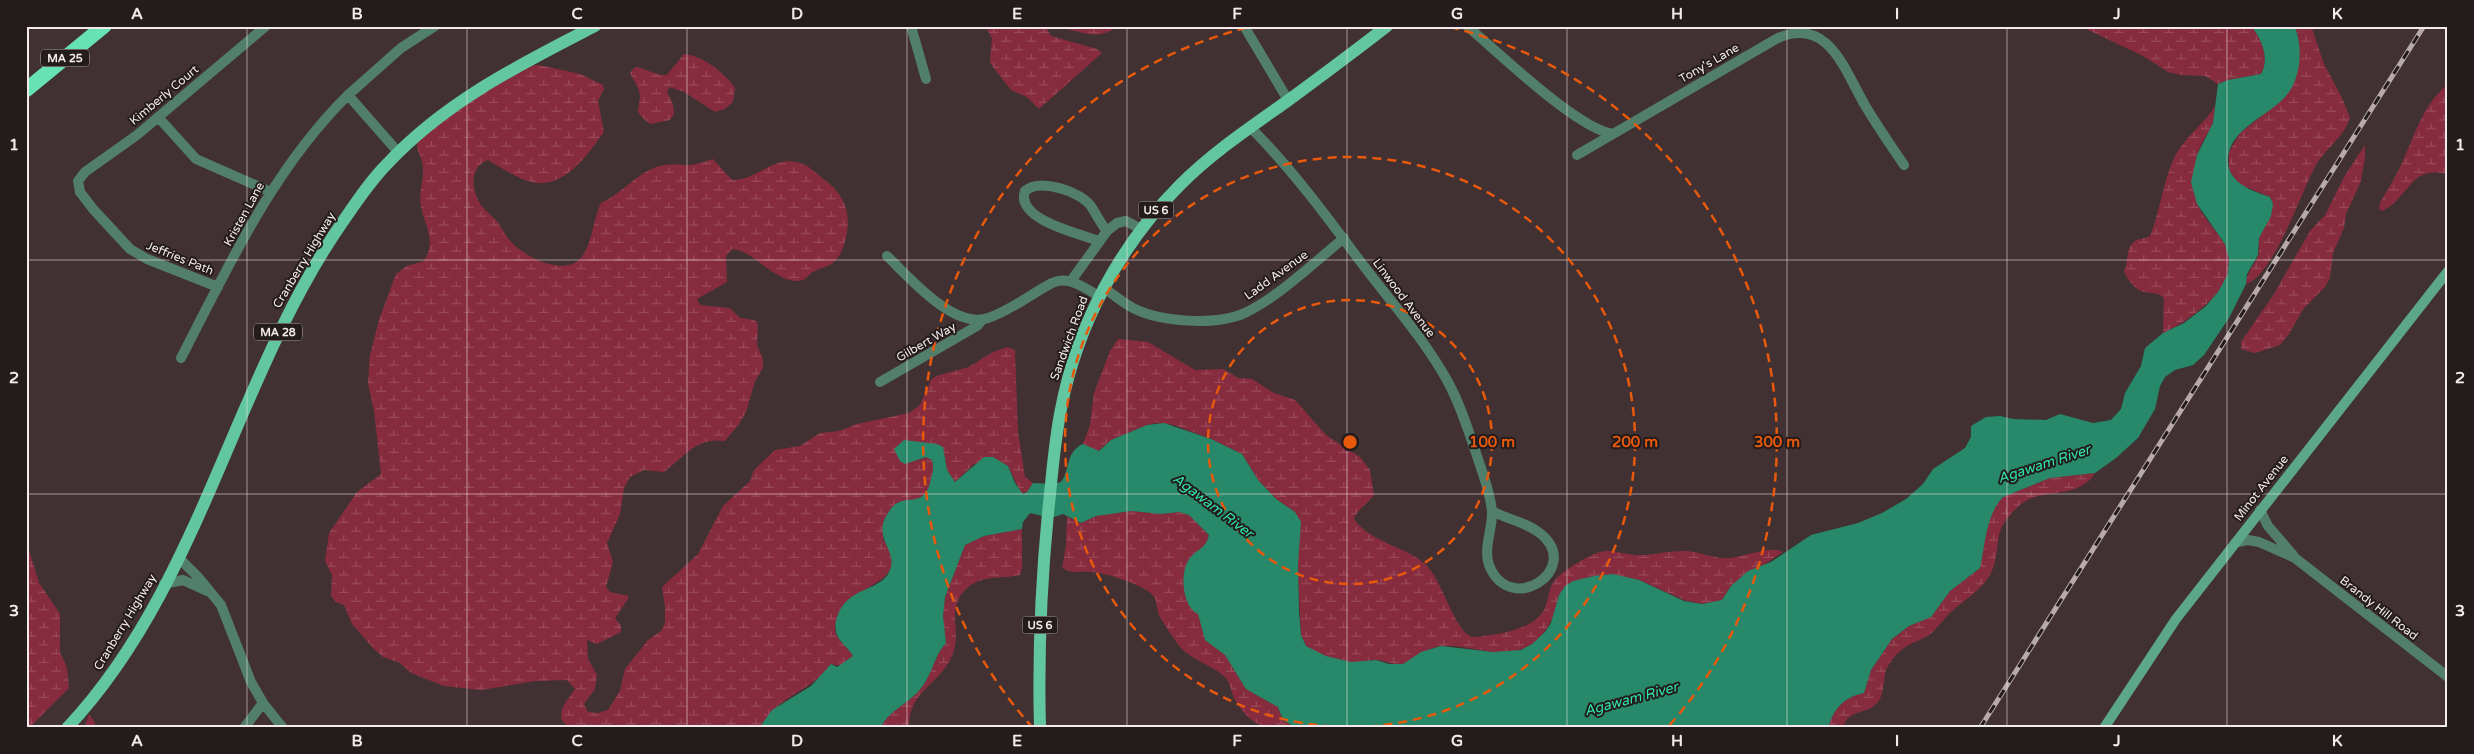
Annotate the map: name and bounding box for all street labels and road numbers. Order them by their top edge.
street label: Tony's Lane [1677,40,1742,86]
road number: MA 25 [41,49,89,66]
street label: Kimberly Court [127,62,202,128]
street label: Kristen Lane [221,179,267,248]
road number: US 6 [1138,202,1174,218]
street label: Cranberry Highway [270,209,338,310]
street label: Jeffries Path [144,238,216,278]
street label: Ladd Avenue [1242,247,1311,303]
street label: Linwood Avenue [1370,256,1438,340]
street label: Sandwich Road [1047,294,1091,382]
street label: Gilbert Way [894,319,959,365]
road number: MA 28 [254,324,302,341]
street label: Minot Avenue [2231,452,2291,524]
street label: Cranberry Highway [91,571,159,672]
street label: Brandy Hill Road [2337,573,2421,643]
road number: US 6 [1022,616,1058,634]

